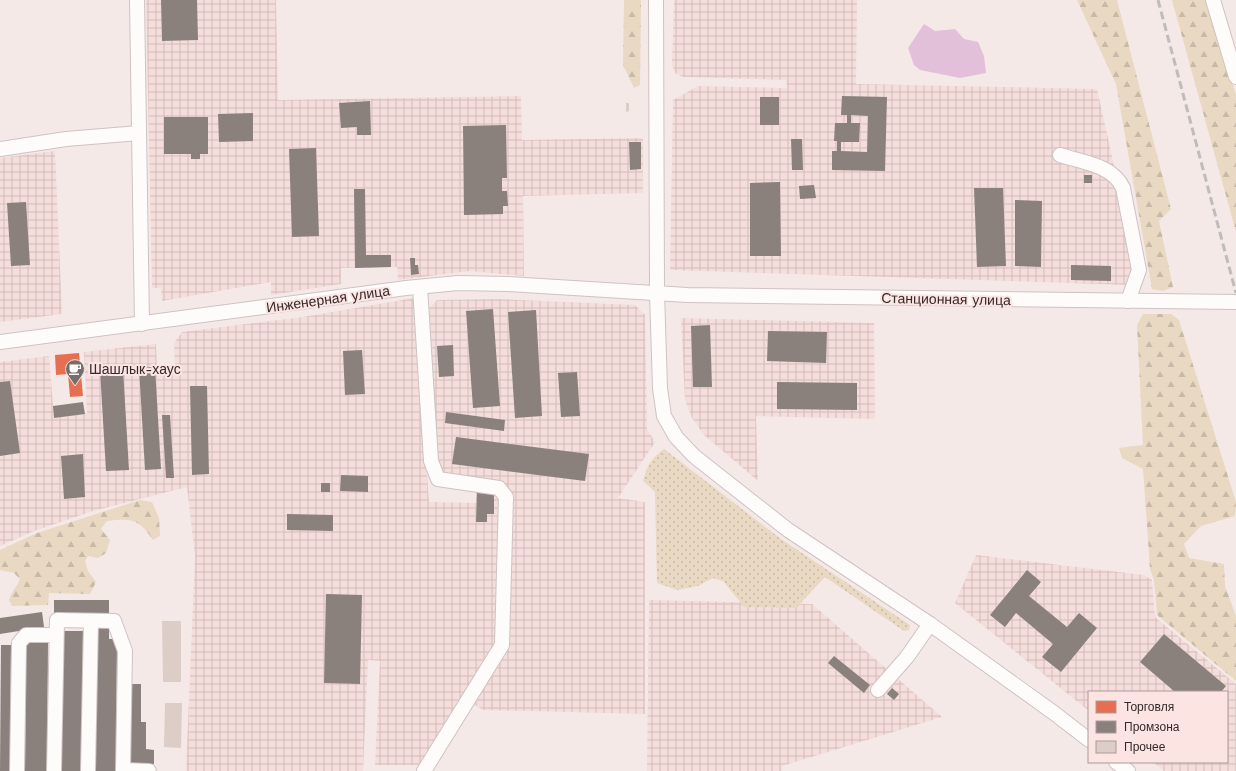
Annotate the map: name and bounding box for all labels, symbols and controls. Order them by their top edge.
street label: Инженерная улица [265,282,391,316]
street label: Станционная улица [881,290,1011,308]
cafe icon: Шашлык-хаус [64,358,86,386]
place label: Шашлык-хаус [89,361,181,377]
legend [1088,691,1228,763]
text: Торговля [1124,700,1174,714]
text: Промзона [1124,720,1180,734]
text: Прочее [1124,740,1166,754]

